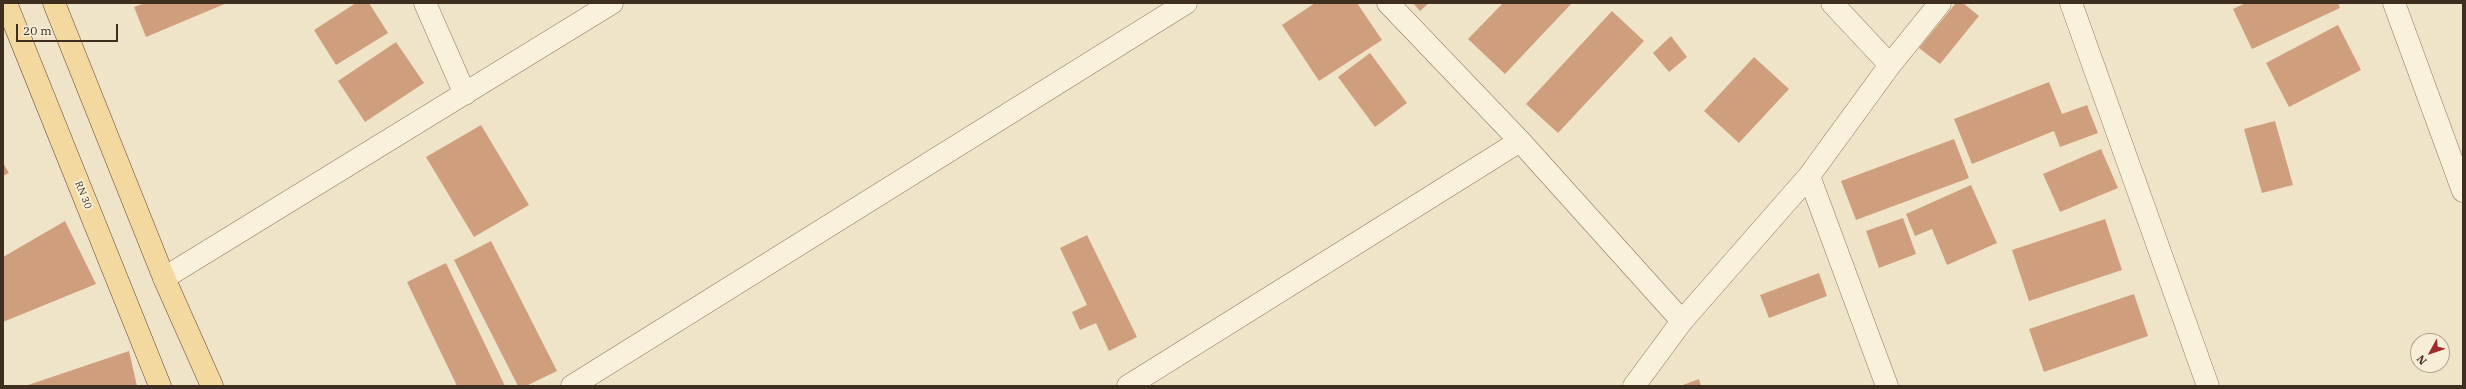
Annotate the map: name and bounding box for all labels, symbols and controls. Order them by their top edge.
scale bar [18,16,120,42]
text: 20 m [23,23,52,38]
street label: RN 30 [72,179,94,211]
north arrow [2410,333,2450,373]
text: N [2413,352,2430,368]

